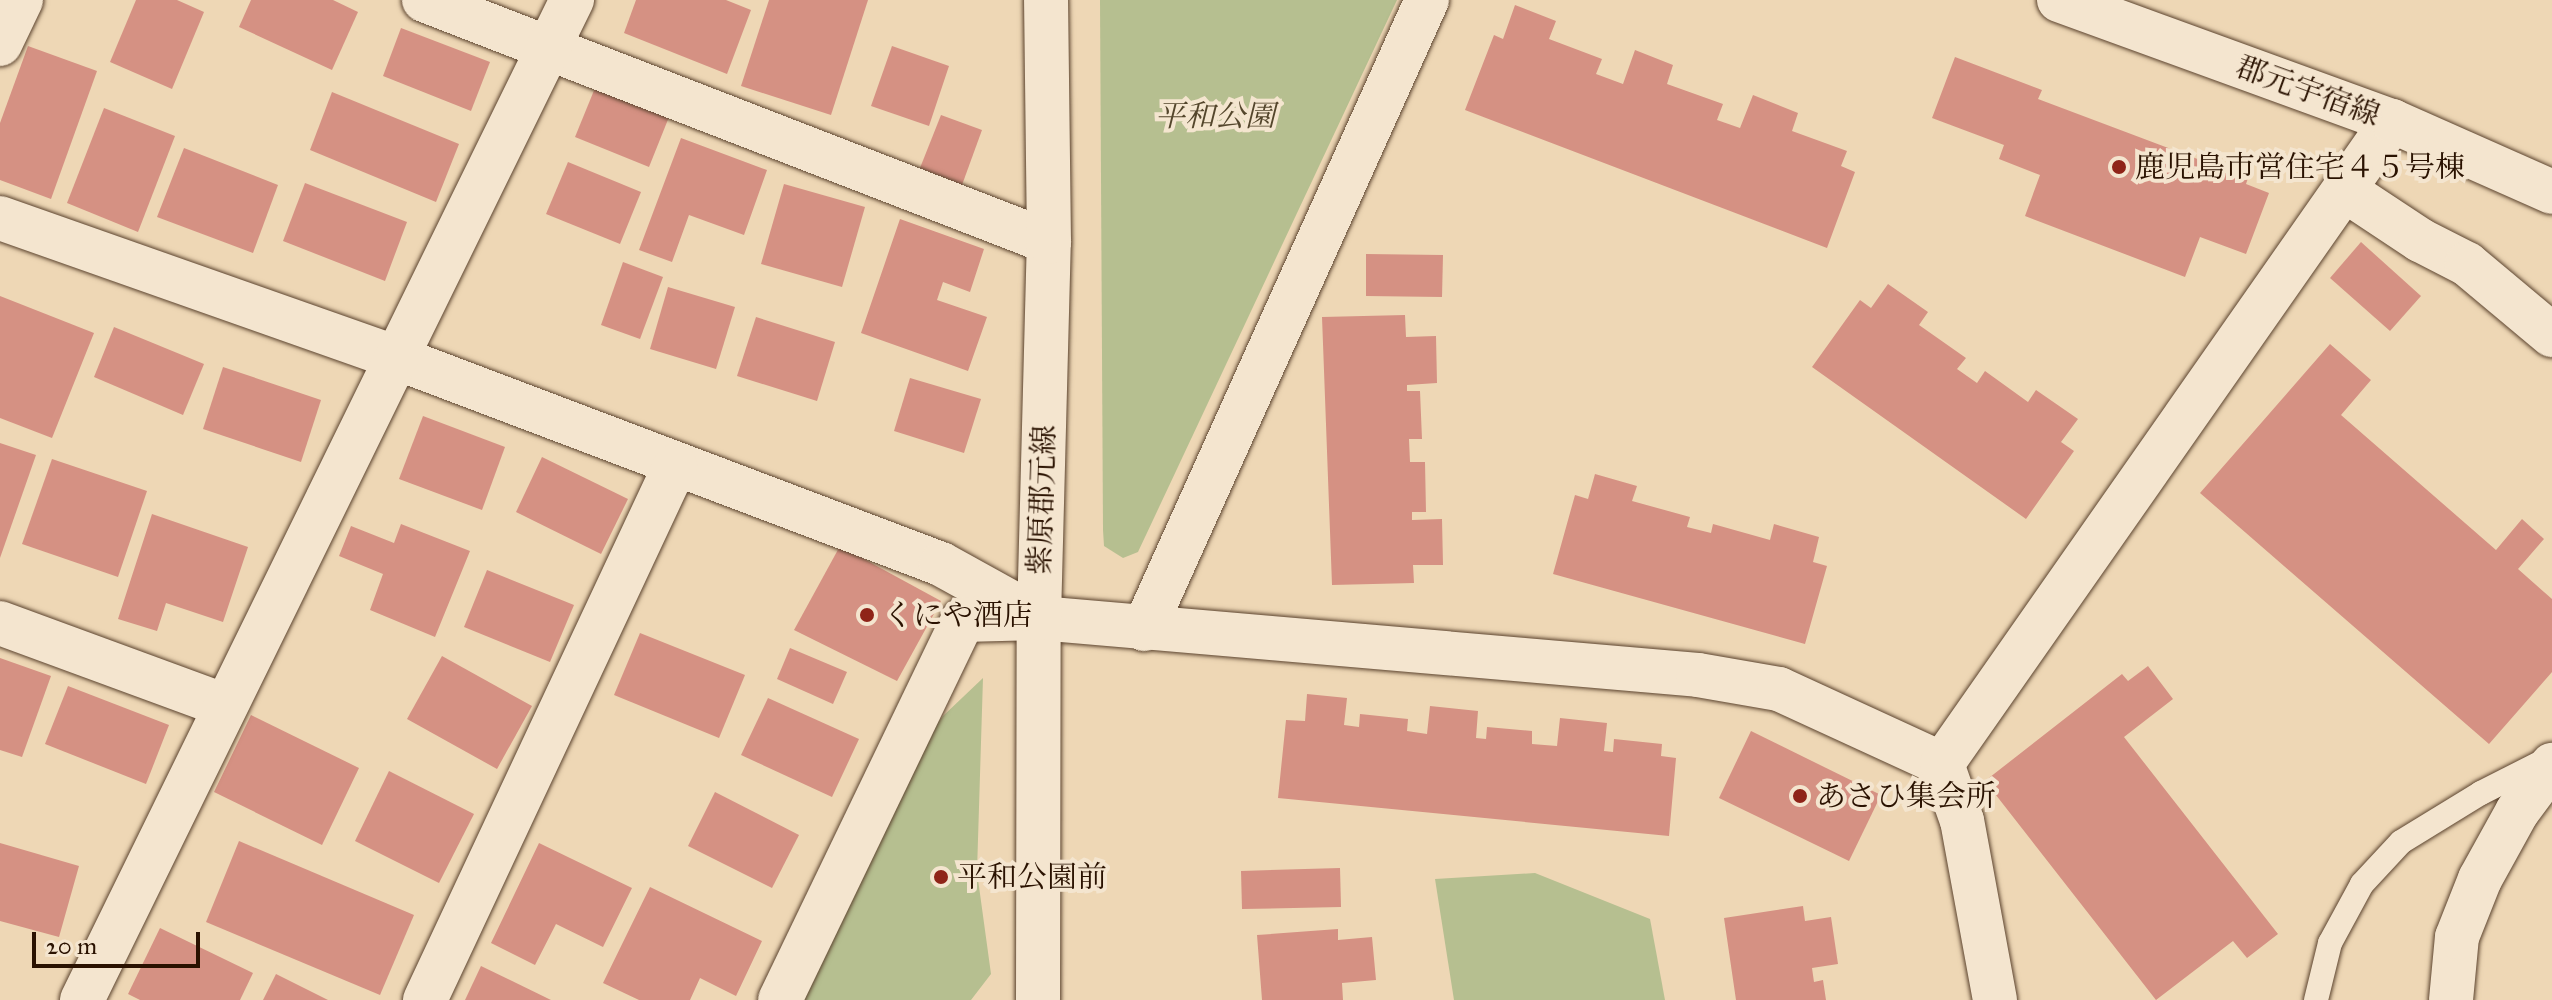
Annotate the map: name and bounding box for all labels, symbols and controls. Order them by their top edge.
street label: 郡元宇宿線 [2231,48,2385,134]
park label: 平和公園 [1155,98,1275,134]
place label: 鹿児島市営住宅４５号棟 [2135,149,2465,185]
marker: 鹿児島市営住宅４５号棟 [2110,158,2128,176]
street label: 紫原郡元線 [1021,424,1063,576]
place label: くにや酒店 [883,597,1033,633]
marker: くにや酒店 [858,606,876,624]
place label: あさひ集会所 [1816,778,1996,814]
marker: あさひ集会所 [1791,787,1809,805]
place label: 平和公園前 [957,859,1107,895]
marker: 平和公園前 [932,868,950,886]
scale bar [36,916,204,966]
text: 20 m [46,931,97,961]

